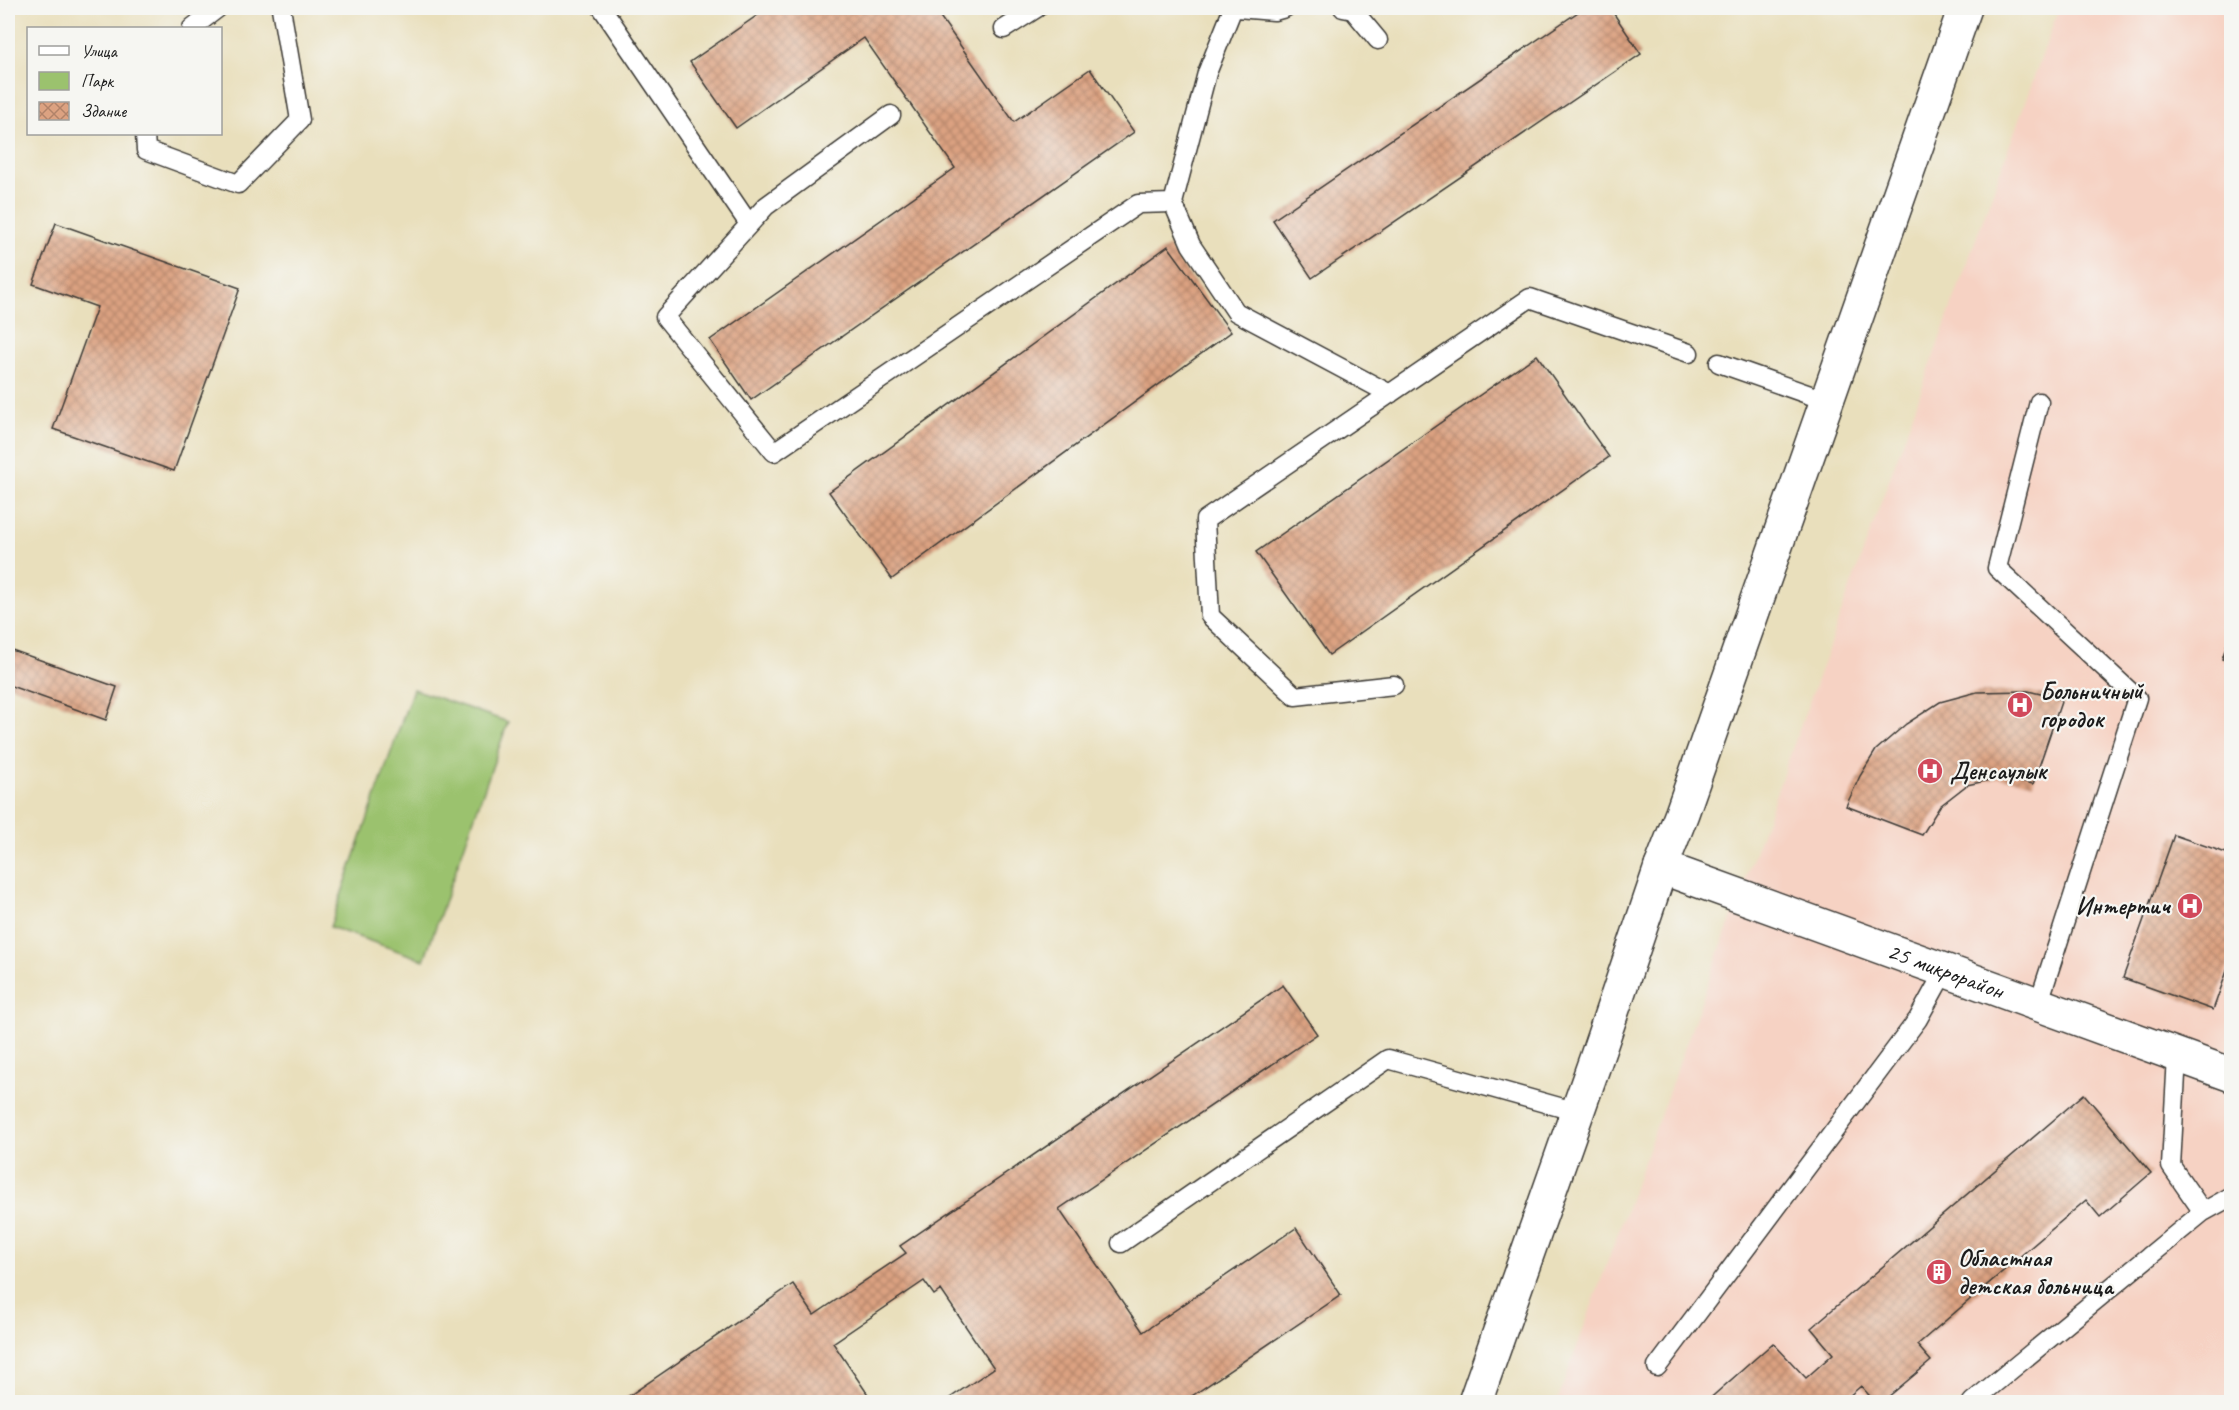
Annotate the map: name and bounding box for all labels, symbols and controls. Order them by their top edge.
legend [27,27,222,135]
text: Улица [81,40,118,62]
text: Парк [81,70,115,92]
text: Здание [81,100,127,122]
place label: Больничный городок [2040,676,2144,734]
hospital icon: Больничный городок [2005,690,2035,720]
hospital icon: Денсаулык [1915,756,1945,786]
place label: Денсаулык [1950,756,2049,786]
place label: Интертич [2076,891,2171,921]
hospital icon: Интертич [2175,891,2205,921]
street label: 25 микрорайон [1883,936,2010,1006]
place label: Областная детская больница [1958,1243,2115,1301]
building icon: Областная детская больница [1924,1257,1954,1287]

